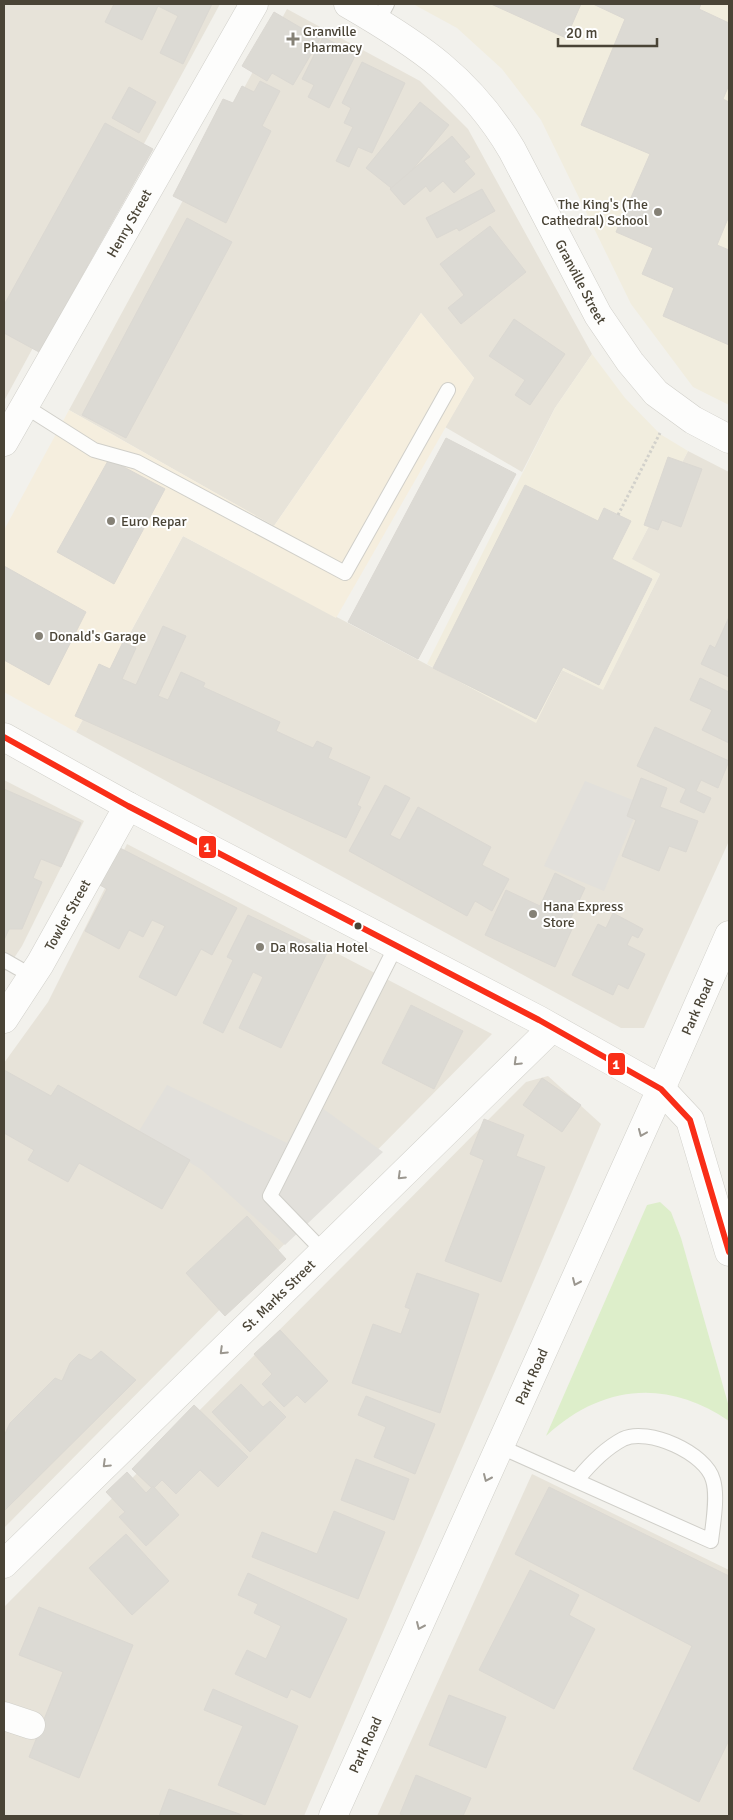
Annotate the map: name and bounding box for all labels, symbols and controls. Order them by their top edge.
scale bar [558,15,657,47]
place label: Granville Pharmacy [303,23,363,56]
text: 20 m [566,24,597,42]
marker: Granville Pharmacy [287,33,299,45]
street label: Henry Street [103,186,155,260]
place label: The King's (The Cathedral) School [541,196,648,229]
marker: The King's (The Cathedral) School [652,206,664,218]
street label: Granville Street [552,236,610,327]
place label: Euro Repar [121,513,187,530]
marker: Euro Repar [105,515,117,527]
place label: Donald's Garage [49,628,146,645]
marker: Donald's Garage [33,630,45,642]
line badge: 1 [198,835,217,859]
text: 1 [203,839,211,856]
street label: Towler Street [41,876,94,953]
place label: Hana Express Store [543,898,623,931]
marker: Hana Express Store [527,908,539,920]
unlabelled marker [353,921,363,931]
place label: Da Rosalia Hotel [270,939,368,956]
marker: Da Rosalia Hotel [254,941,266,953]
street label: Park Road [677,976,717,1038]
line badge: 1 [607,1052,626,1076]
one-way arrow [514,1056,523,1065]
text: 1 [612,1056,620,1073]
one-way arrow [637,1129,647,1137]
one-way arrow [398,1170,407,1179]
street label: St. Marks Street [238,1256,319,1335]
one-way arrow [571,1277,582,1286]
one-way arrow [219,1345,228,1354]
street label: Park Road [511,1346,551,1407]
one-way arrow [103,1458,112,1467]
one-way arrow [483,1473,493,1482]
one-way arrow [415,1621,426,1630]
street label: Park Road [345,1714,385,1776]

